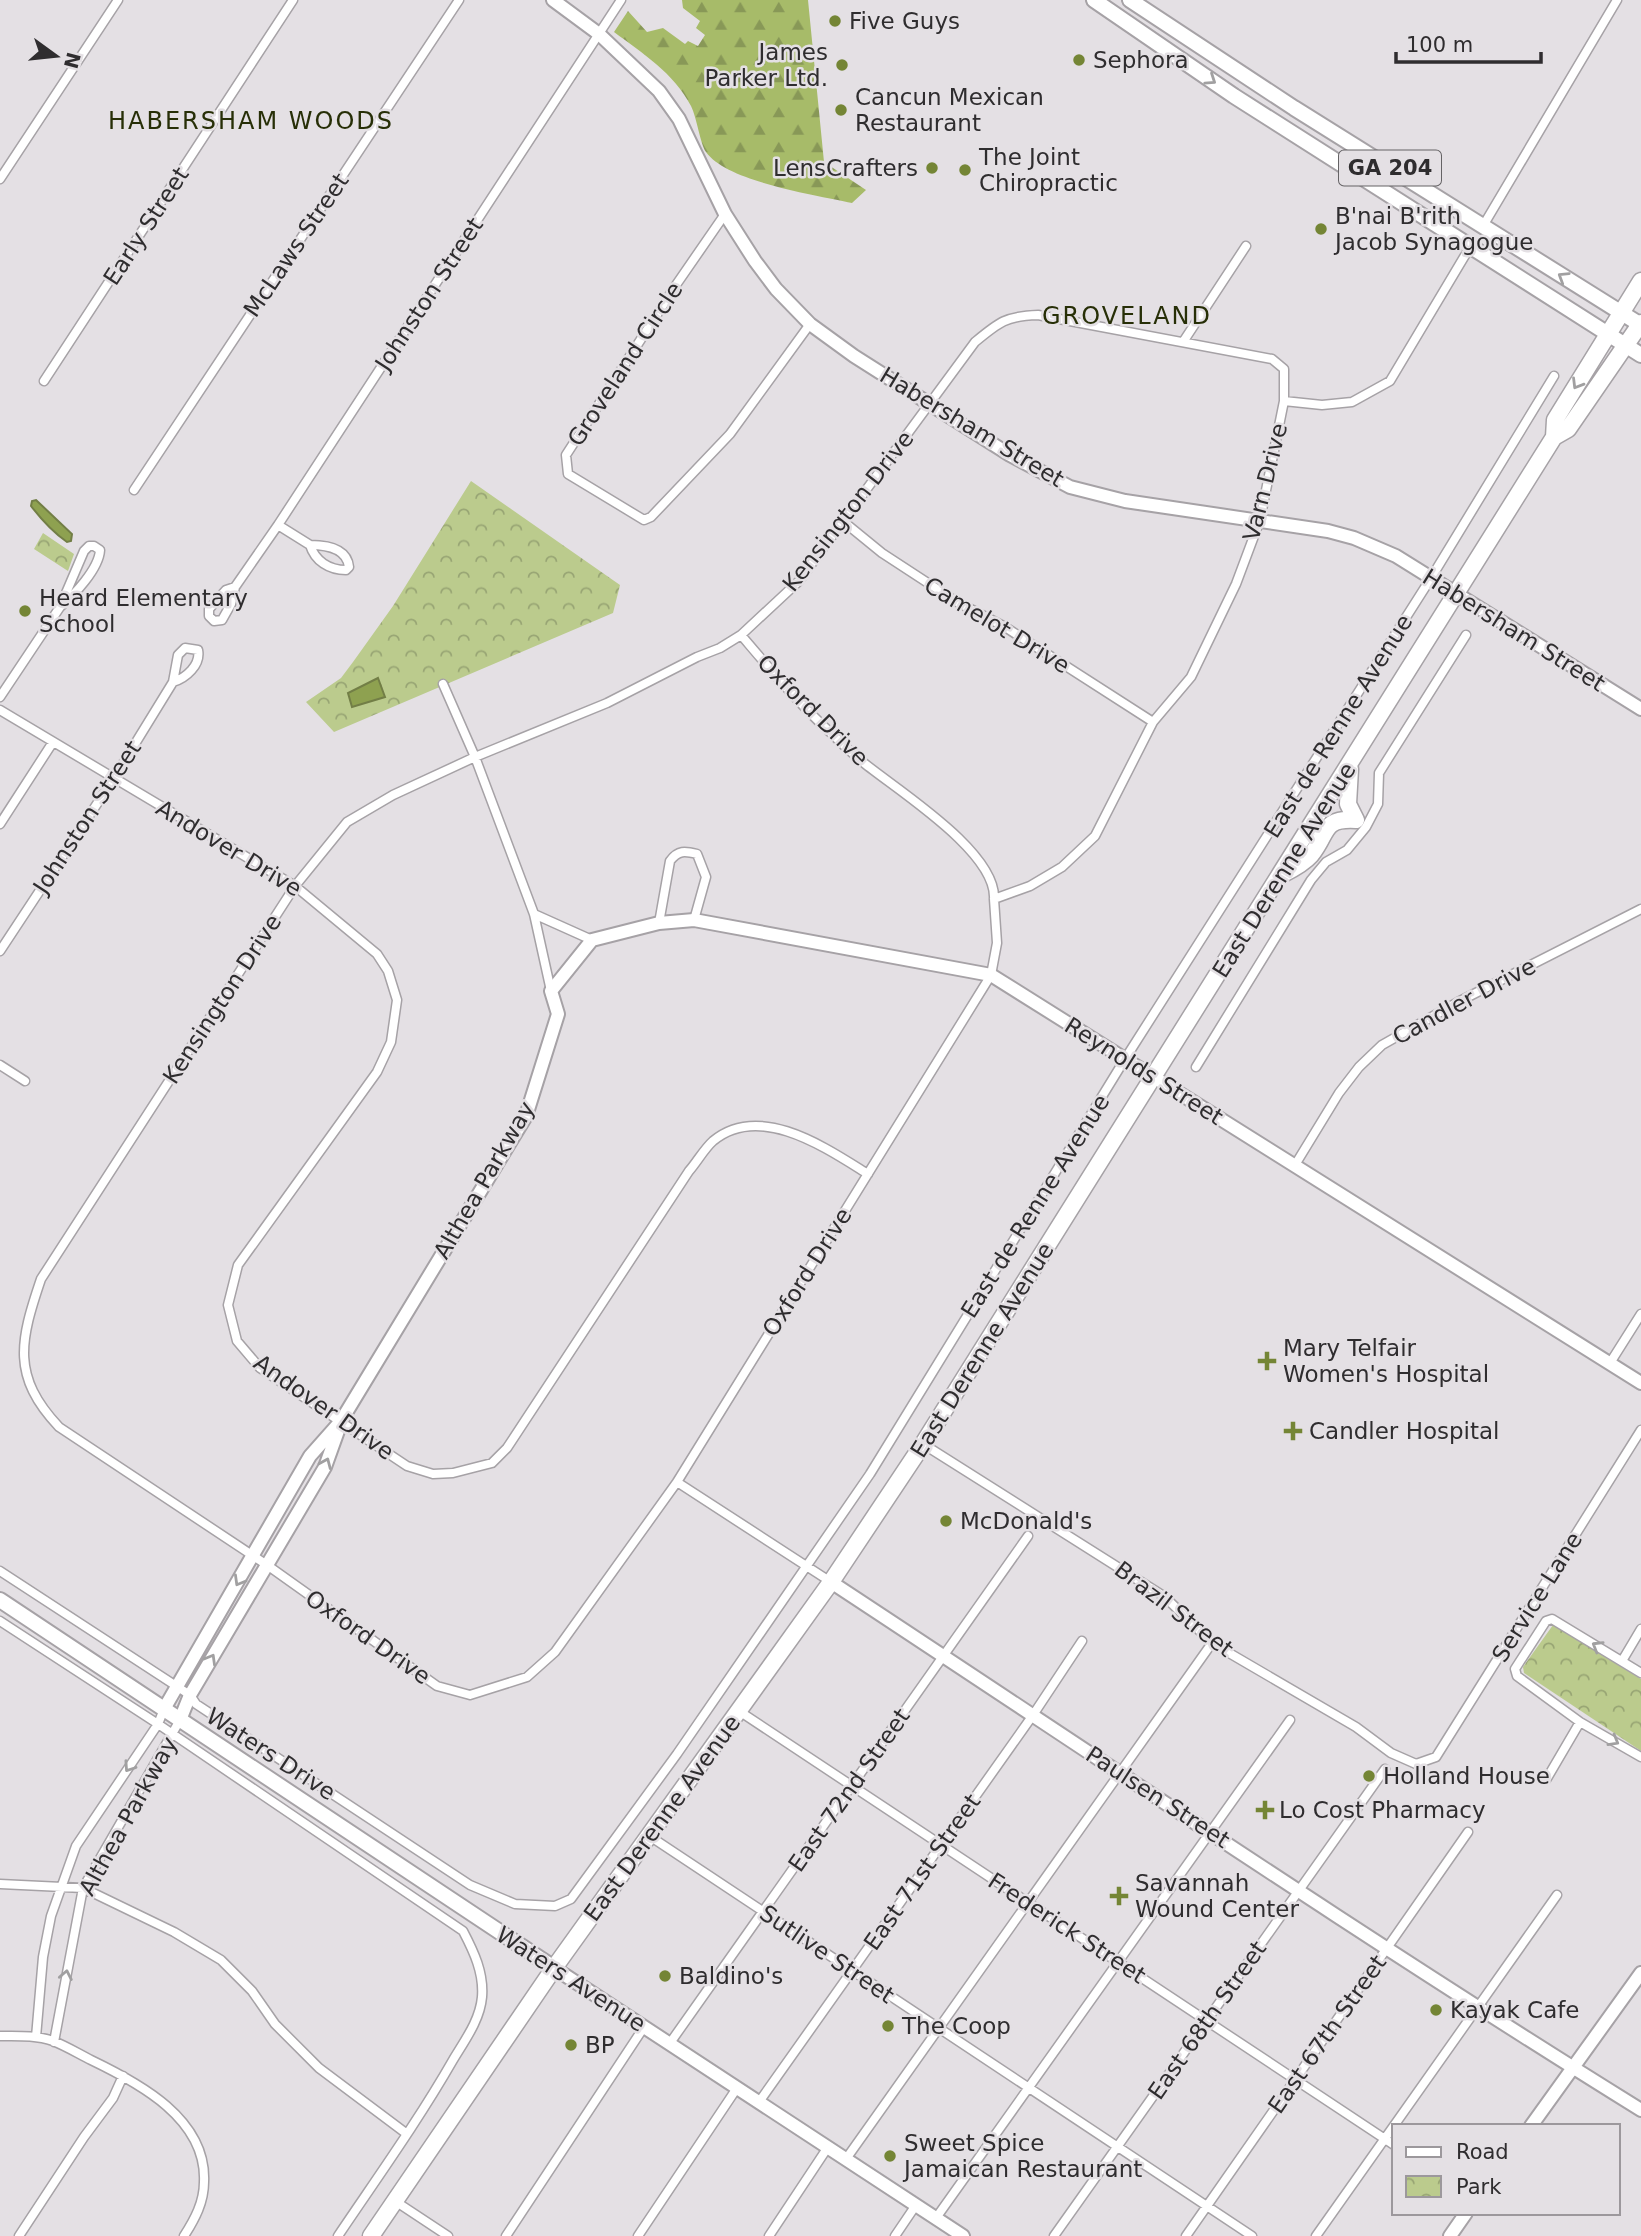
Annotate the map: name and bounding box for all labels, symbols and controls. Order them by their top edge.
place label: Five Guys [849,8,960,34]
marker: Five Guys [827,13,843,29]
north arrow [21,21,91,91]
scale bar [1396,21,1541,65]
text: 100 m [1406,33,1473,57]
place label: James Parker Ltd. [704,39,828,91]
place label: Sephora [1093,47,1189,73]
text: N [60,50,85,71]
marker: Sephora [1071,52,1087,68]
marker: James Parker Ltd. [834,57,850,73]
one-way arrow [1203,72,1216,85]
place label: Cancun Mexican Restaurant [855,84,1044,136]
marker: Cancun Mexican Restaurant [833,102,849,118]
district label: HABERSHAM WOODS [108,107,394,135]
place label: The Joint Chiropractic [978,144,1118,196]
road number: GA 204 [1339,150,1441,186]
place label: LensCrafters [773,155,918,181]
marker: LensCrafters [924,160,940,176]
street label: Early Street [98,162,194,290]
marker: The Joint Chiropractic [957,162,973,178]
street label: McLaws Street [238,168,354,322]
place label: B'nai B'rith Jacob Synagogue [1333,203,1533,255]
street label: Johnston Street [369,213,488,377]
marker: B'nai B'rith Jacob Synagogue [1313,221,1329,237]
one-way arrow [1558,272,1571,285]
street label: Groveland Circle [562,277,688,451]
district label: GROVELAND [1042,302,1212,330]
street label: Habersham Street [875,362,1069,492]
one-way arrow [1572,376,1585,389]
street label: Varn Drive [1238,420,1292,544]
street label: Kensington Drive [777,426,919,596]
street label: Habersham Street [1418,563,1610,697]
street label: Camelot Drive [920,571,1074,679]
place label: Heard Elementary School [39,585,248,637]
marker: Heard Elementary School [17,603,33,619]
street label: East de Renne Avenue [1259,610,1417,842]
street label: Oxford Drive [752,649,874,771]
street label: Johnston Street [27,736,146,900]
street label: East Derenne Avenue [1207,758,1361,982]
street label: Andover Drive [152,794,306,902]
street label: Kensington Drive [158,910,286,1088]
street label: Candler Drive [1388,952,1540,1050]
street label: Reynolds Street [1060,1012,1228,1130]
street label: East de Renne Avenue [956,1090,1114,1322]
street label: Althea Parkway [428,1097,540,1263]
street label: Oxford Drive [757,1203,857,1341]
street label: East Derenne Avenue [905,1238,1059,1462]
place label: Mary Telfair Women's Hospital [1283,1335,1489,1387]
street label: Andover Drive [249,1349,399,1465]
marker: Mary Telfair Women's Hospital [1257,1351,1277,1371]
place label: Candler Hospital [1309,1418,1499,1444]
marker: Candler Hospital [1283,1421,1303,1441]
one-way arrow [318,1457,332,1470]
place label: McDonald's [960,1508,1092,1534]
marker: McDonald's [938,1513,954,1529]
street label: Service Lane [1487,1527,1587,1667]
street label: Brazil Street [1110,1556,1238,1662]
one-way arrow [234,1574,247,1587]
street label: Oxford Drive [301,1584,435,1690]
one-way arrow [1591,1641,1604,1654]
one-way arrow [203,1654,216,1667]
street label: Waters Drive [202,1703,340,1805]
street label: East 72nd Street [783,1704,915,1876]
street label: East Derenne Avenue [579,1710,745,1926]
street label: Althea Parkway [74,1732,182,1900]
one-way arrow [1606,1733,1619,1746]
street label: Paulsen Street [1081,1741,1235,1853]
one-way arrow [125,1759,137,1772]
place label: Holland House [1383,1763,1550,1789]
marker: Holland House [1361,1768,1377,1784]
street label: East 71st Street [858,1789,986,1955]
place label: Lo Cost Pharmacy [1279,1797,1486,1823]
marker: Lo Cost Pharmacy [1257,1802,1273,1818]
street label: Frederick Street [983,1867,1151,1989]
place label: Savannah Wound Center [1135,1870,1299,1922]
marker: Savannah Wound Center [1109,1886,1129,1906]
street label: Sutlive Street [755,1900,899,2008]
street label: Waters Avenue [491,1921,651,2037]
street label: East 68th Street [1143,1936,1271,2104]
street label: East 67th Street [1263,1950,1391,2118]
place label: Baldino's [679,1963,783,1989]
marker: Baldino's [657,1968,673,1984]
one-way arrow [58,1969,73,1981]
place label: Kayak Cafe [1450,1997,1580,2023]
marker: Kayak Cafe [1428,2002,1444,2018]
place label: The Coop [901,2013,1011,2039]
marker: The Coop [880,2018,896,2034]
place label: BP [585,2032,615,2058]
marker: BP [563,2037,579,2053]
legend [1392,2124,1620,2215]
place label: Sweet Spice Jamaican Restaurant [902,2130,1142,2182]
text: Road [1456,2140,1509,2164]
marker: Sweet Spice Jamaican Restaurant [882,2148,898,2164]
text: Park [1456,2175,1502,2199]

